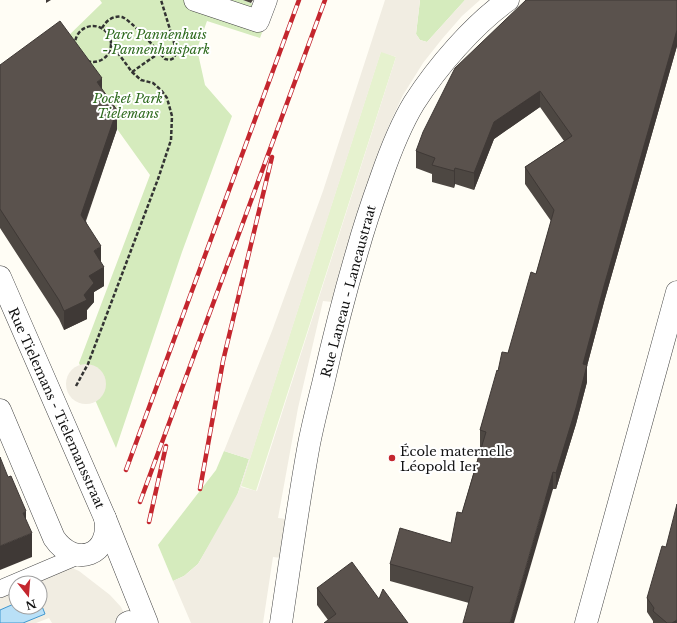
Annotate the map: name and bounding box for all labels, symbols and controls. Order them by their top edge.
park label: Parc Pannenhuis - Pannenhuispark [102,26,210,58]
park label: Pocket Park Tielemans [92,90,163,122]
street label: Rue Laneau - Laneaustraat [317,203,380,379]
street label: Rue Tielemans - Tielemansstraat [4,305,109,511]
place label: École maternelle Léopold Ier [400,443,512,475]
marker: École maternelle Léopold Ier [387,453,397,463]
north arrow [8,575,48,615]
text: N [23,596,38,613]

